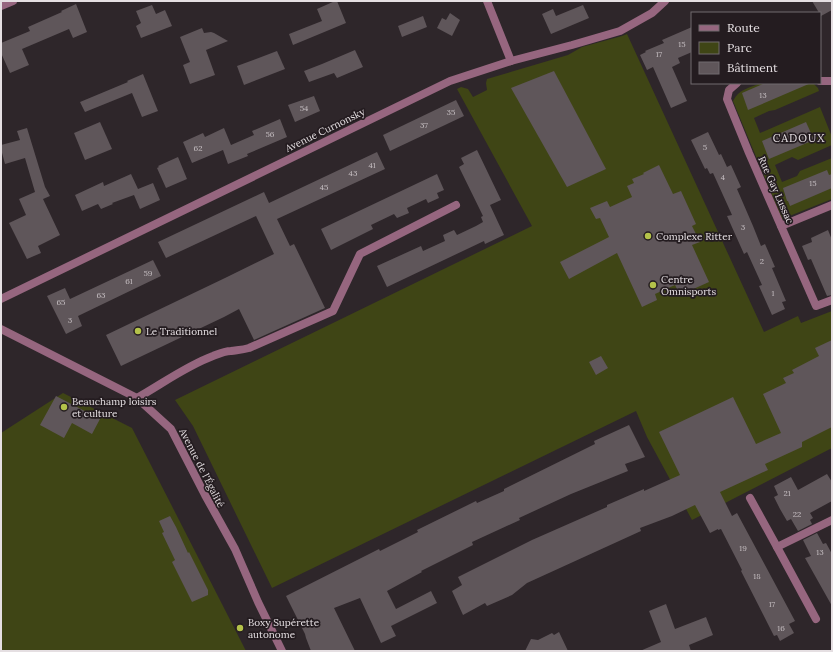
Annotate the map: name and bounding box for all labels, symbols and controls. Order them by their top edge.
legend [691,12,821,84]
text: Route [727,20,760,35]
house number: 15 [678,39,686,49]
text: Parc [727,40,752,55]
house number: 17 [656,49,663,59]
text: Bâtiment [727,60,778,75]
house number: 13 [759,90,767,100]
house number: 54 [300,103,309,113]
street label: Avenue Curnonsky [282,105,368,155]
house number: 35 [447,107,455,117]
house number: 37 [420,120,428,130]
house number: 56 [266,129,275,139]
district label: CADOUX [773,131,825,145]
house number: 5 [703,142,707,152]
house number: 62 [194,143,202,153]
street label: Rue Gay Lussac [755,154,797,226]
house number: 41 [368,160,376,170]
house number: 43 [349,168,358,178]
house number: 4 [721,172,726,182]
house number: 15 [809,178,817,188]
house number: 45 [320,182,328,192]
house number: 3 [741,222,746,232]
place label: Complexe Ritter [656,230,733,243]
marker: Complexe Ritter [643,231,653,241]
house number: 2 [760,256,764,266]
house number: 59 [144,268,153,278]
place label: Centre Omnisports [661,273,716,298]
house number: 61 [125,276,133,286]
marker: Centre Omnisports [648,280,658,290]
house number: 1 [772,288,775,298]
house number: 63 [96,290,106,300]
house number: 65 [57,297,65,307]
house number: 3 [68,315,73,325]
place label: Le Traditionnel [146,325,218,338]
marker: Le Traditionnel [133,326,143,336]
place label: Beauchamp loisirs et culture [72,395,157,420]
marker: Beauchamp loisirs et culture [59,402,69,412]
street label: Avenue de l'Égalité [176,425,228,510]
house number: 21 [783,488,791,498]
house number: 22 [793,509,801,519]
house number: 19 [739,543,747,553]
house number: 13 [816,547,824,557]
house number: 18 [753,571,761,581]
house number: 17 [769,599,776,609]
place label: Boxy Supérette autonome [248,616,320,641]
marker: Boxy Supérette autonome [235,623,245,633]
house number: 16 [777,623,785,633]

